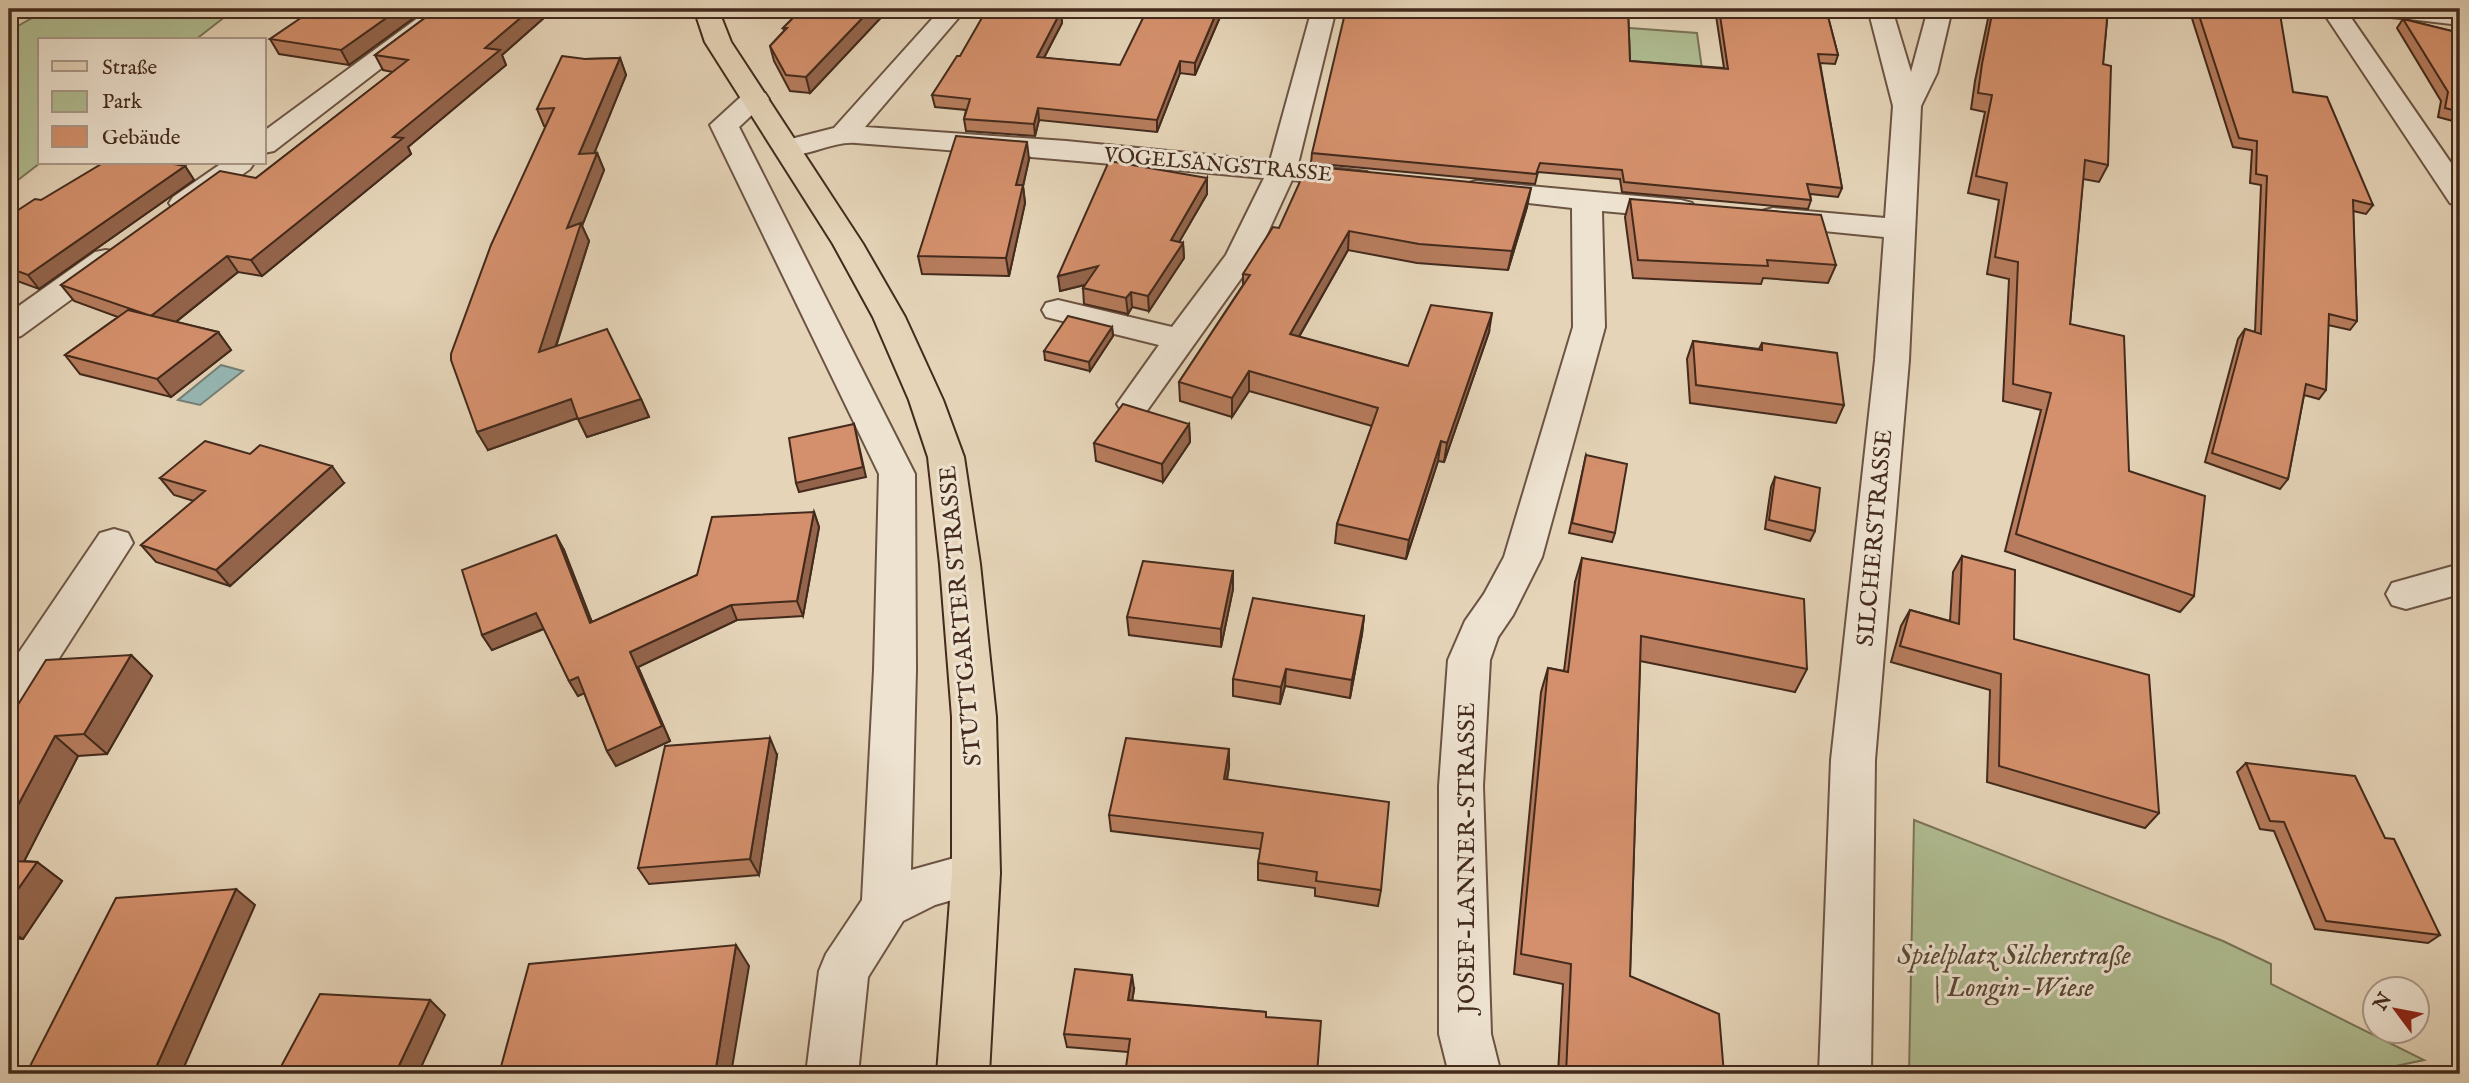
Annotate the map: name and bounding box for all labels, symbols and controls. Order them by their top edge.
legend [38,38,266,164]
text: Straße [102,55,158,82]
text: Park [102,89,143,116]
text: Gebäude [102,125,181,152]
street label: VOGELSANGSTRASSE [1102,142,1333,189]
street label: SILCHERSTRASSE [1851,428,1900,648]
street label: STUTTGARTER STRASSE [933,464,990,767]
street label: JOSEF-LANNER-STRASSE [1452,703,1483,1016]
park label: Spielplatz Silcherstraße | Longin-Wiese [1897,939,2132,1006]
north arrow [2360,974,2430,1044]
text: N [2368,988,2398,1016]

